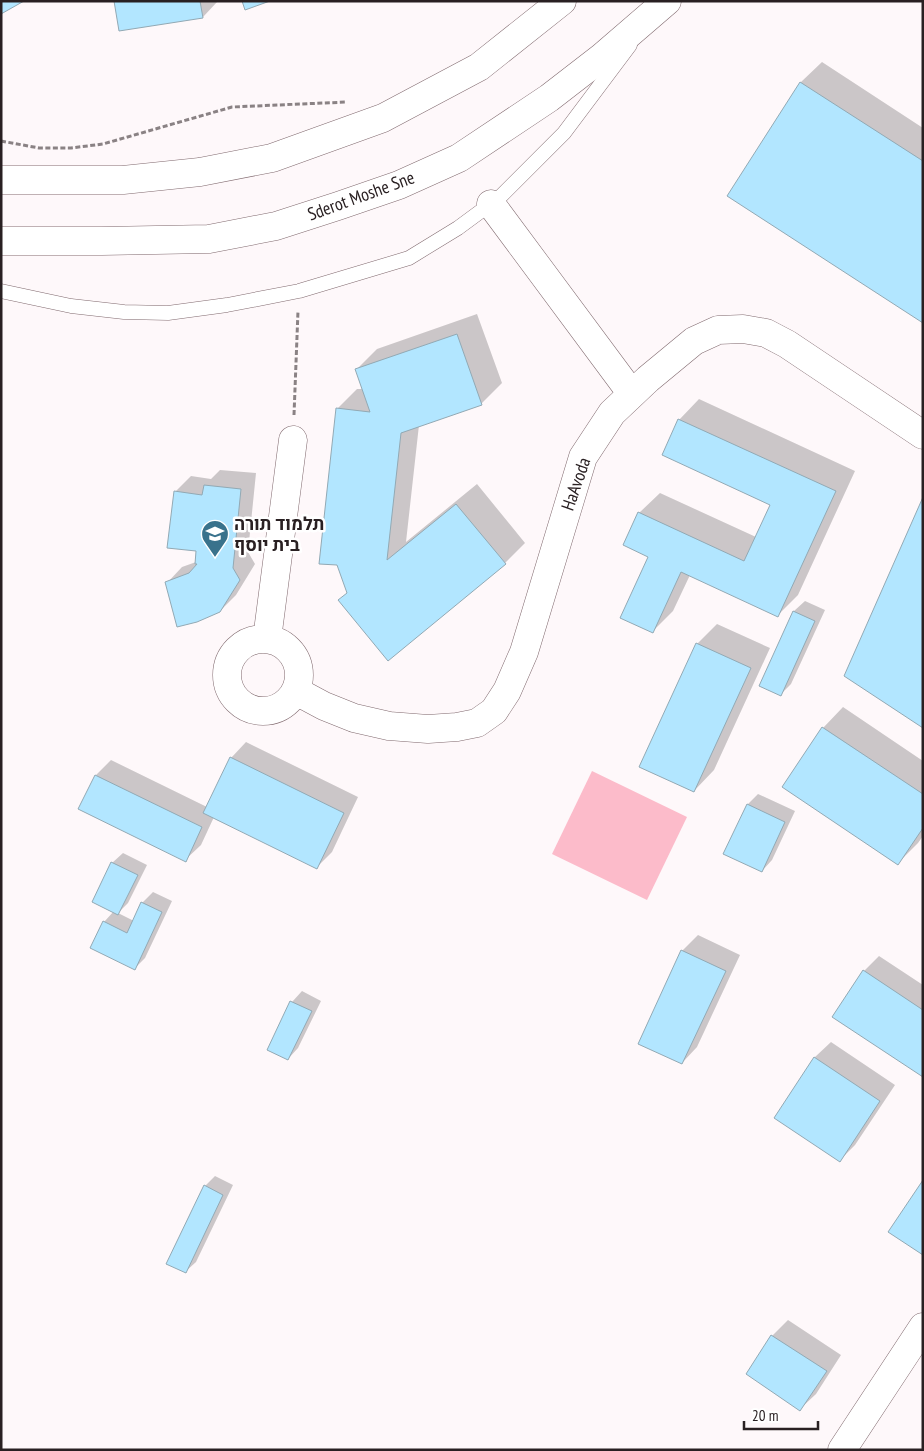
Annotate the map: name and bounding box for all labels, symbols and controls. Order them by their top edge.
street label: Sderot Moshe Sne [304,166,417,225]
street label: HaAvoda [556,454,595,513]
place label: תלמוד תורה בית יוסף [234,512,324,556]
school or university icon: תלמוד תורה בית יוסף [200,519,230,558]
scale bar [744,1398,818,1430]
text: 20 m [752,1406,778,1425]

